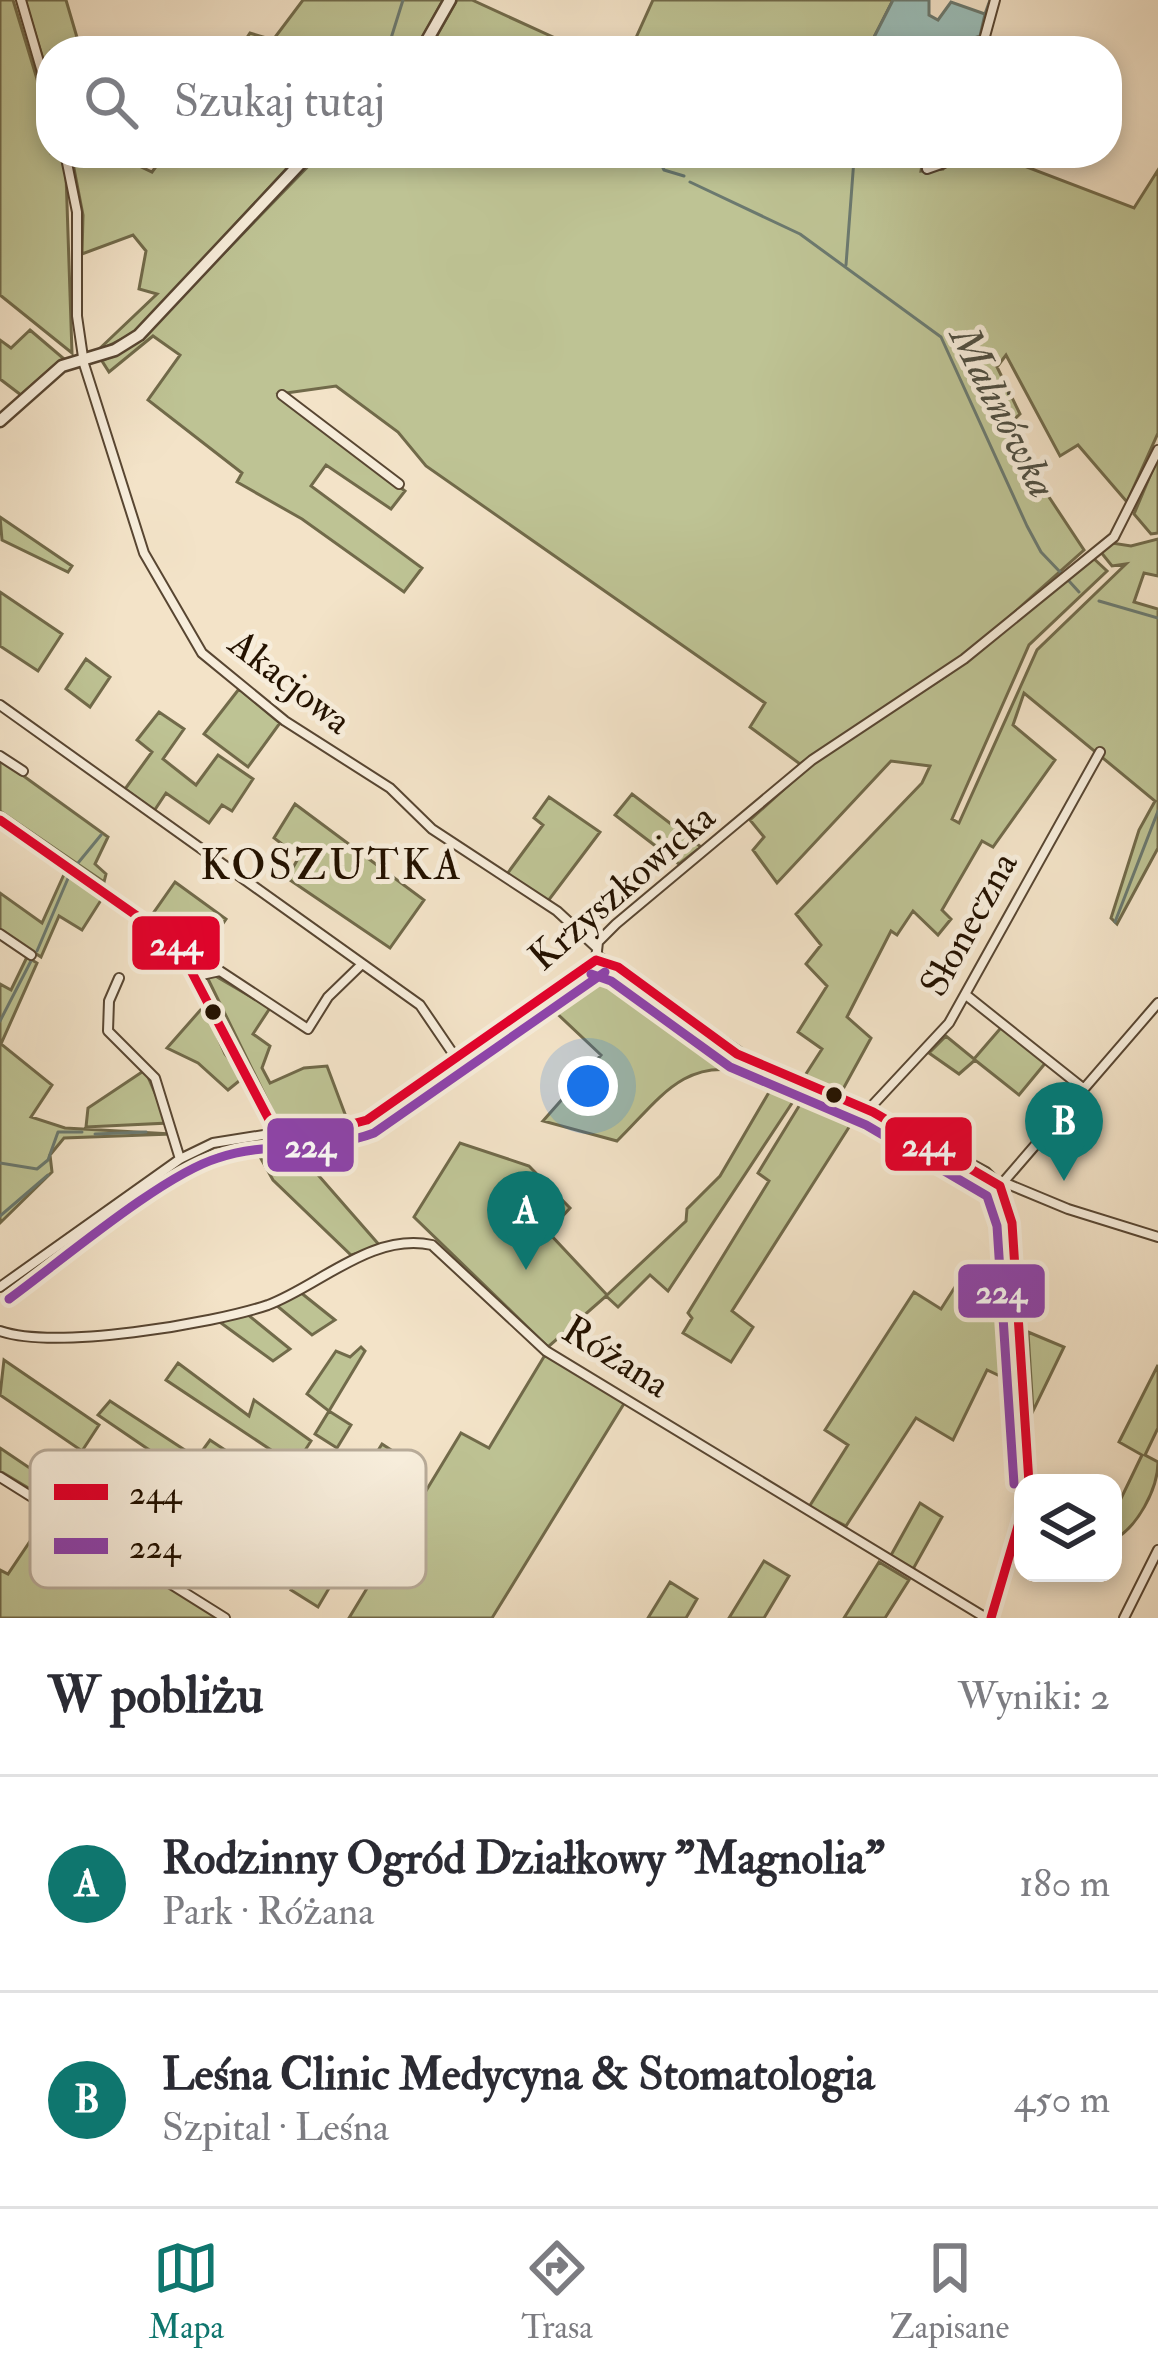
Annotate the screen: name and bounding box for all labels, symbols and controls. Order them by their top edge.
search box [36,36,1122,168]
icon: search [78,69,144,135]
text: Szukaj tutaj [174,74,385,130]
water label: Malinówka [936,315,1068,507]
street label: Akacjowa [218,618,362,746]
street label: Krzyszkowicka [519,792,726,981]
district label: KOSZUTKA [200,840,464,892]
street label: Słoneczna [909,842,1029,1005]
line badge: 244 [130,914,222,972]
text: 244 [150,924,204,965]
unlabelled marker [202,1001,224,1023]
your location [558,1056,618,1116]
pin: B [1025,1082,1103,1181]
unlabelled marker [823,1084,845,1106]
line badge: 244 [883,1115,974,1173]
line badge: 224 [265,1116,356,1174]
text: 244 [902,1125,956,1166]
text: 224 [284,1126,338,1167]
pin: A [487,1171,565,1270]
line badge: 224 [956,1262,1047,1320]
text: 224 [975,1272,1029,1313]
street label: Różana [553,1305,680,1409]
legend [30,1450,426,1588]
text: 244 [129,1473,184,1514]
map controls [1014,1474,1122,1582]
button: layers [1014,1474,1122,1582]
text: 224 [129,1527,182,1568]
text: W pobliżu [48,1664,263,1728]
text: Wyniki: 2 [958,1672,1110,1721]
text: Rodzinny Ogród Działkowy "Magnolia" [162,1831,885,1887]
text: A [75,1859,99,1908]
text: 180 m [1019,1859,1110,1908]
text: Park · Różana [162,1887,374,1936]
text: Leśna Clinic Medycyna & Stomatologia [162,2047,875,2103]
text: B [74,2075,100,2124]
text: 450 m [1014,2075,1110,2124]
text: Szpital · Leśna [162,2103,389,2152]
tab: Mapa [149,2235,224,2348]
tab: Trasa [521,2235,593,2348]
tab: Zapisane [890,2235,1009,2348]

